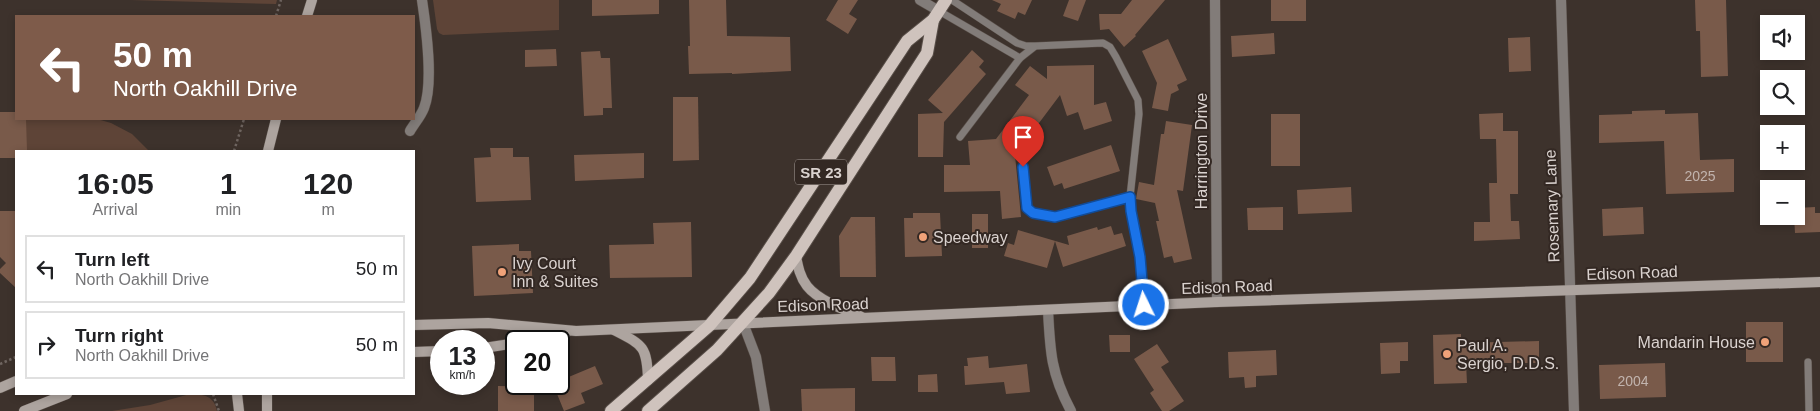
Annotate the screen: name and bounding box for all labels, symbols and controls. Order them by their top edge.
map controls [1760,15,1805,225]
button: sound [1760,15,1805,60]
icon: left [30,35,95,100]
text: 50 m [113,35,193,74]
button: search [1760,70,1805,115]
text: North Oakhill Drive [113,76,298,101]
street label: Harrington Drive [1193,93,1210,209]
pin [1002,116,1044,167]
icon: arrive [1009,123,1037,151]
button: + [1760,125,1805,170]
street label: Rosemary Lane [1542,149,1562,263]
road number: SR 23 [795,160,847,184]
text: 16:05 [77,167,154,200]
text: 1 [220,167,237,200]
text: 120 [303,167,353,200]
house number: 2025 [1684,168,1716,184]
button: − [1760,180,1805,225]
text: Arrival [93,201,138,218]
text: min [215,201,241,218]
text: m [321,201,335,218]
place label: Speedway [933,229,1008,246]
marker: Speedway [917,231,929,243]
text: Turn left [75,249,150,270]
icon: left [32,255,60,283]
place label: Ivy Court Inn & Suites [512,255,598,290]
text: 50 m [356,258,398,279]
street label: Edison Road [1586,263,1678,283]
marker: Ivy Court Inn & Suites [496,266,508,278]
text: North Oakhill Drive [75,271,209,288]
street label: Edison Road [1181,277,1273,297]
position arrow [1117,278,1169,330]
street label: Edison Road [777,295,869,315]
text: Turn right [75,325,163,346]
speed limit sign: 20 [505,330,570,395]
icon: right [32,331,60,359]
text: 50 m [356,334,398,355]
place label: Mandarin House [1638,334,1755,351]
marker: Mandarin House [1759,336,1771,348]
place label: Paul A. Sergio, D.D.S. [1457,337,1559,372]
text: 13 [449,342,476,370]
text: North Oakhill Drive [75,347,209,364]
marker: Paul A. Sergio, D.D.S. [1441,348,1453,360]
text: km/h [449,368,476,382]
house number: 2004 [1617,373,1649,389]

